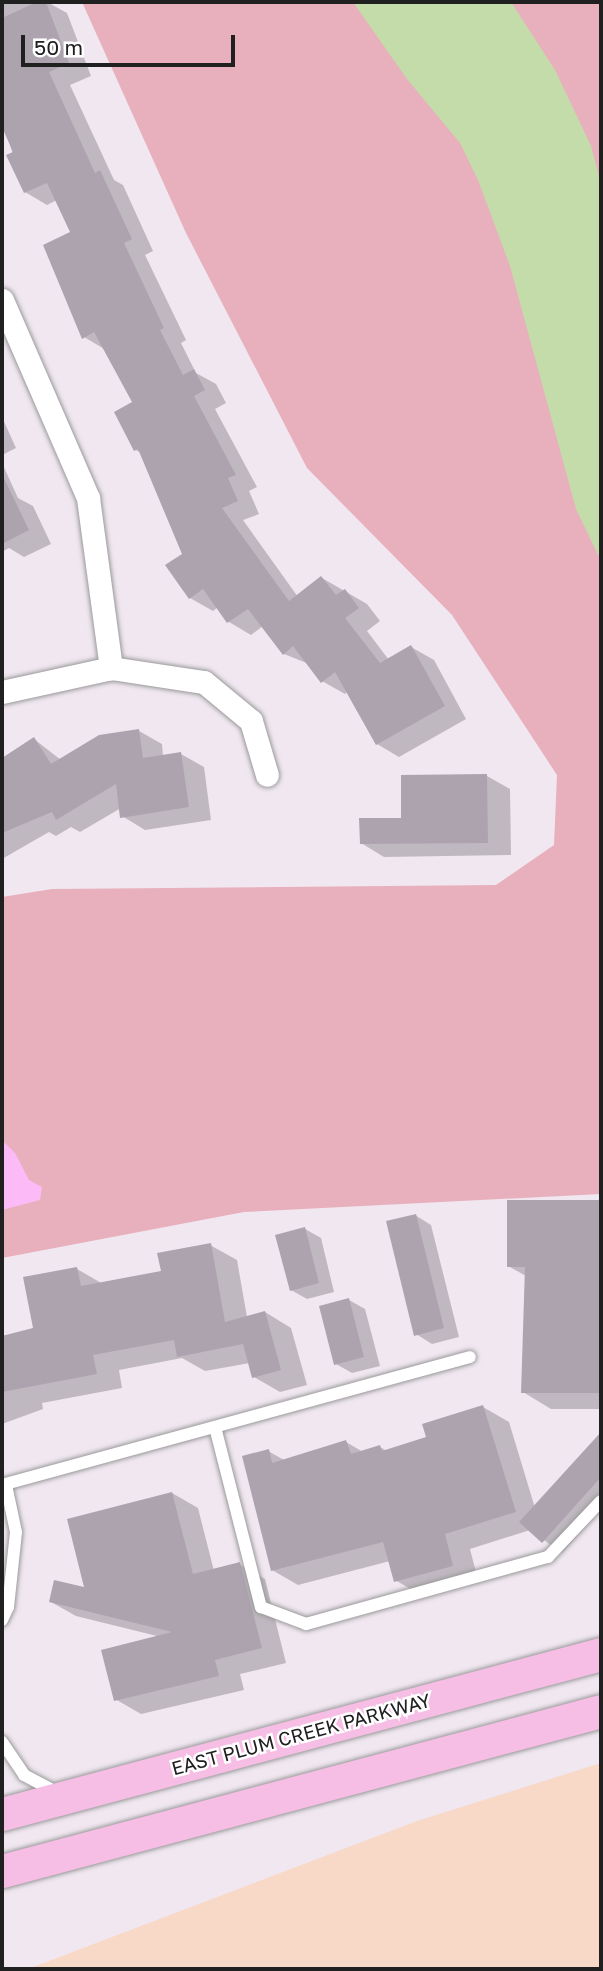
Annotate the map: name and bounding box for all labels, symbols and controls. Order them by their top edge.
scale bar [24,21,238,65]
text: 50 m [34,34,83,60]
street label: EAST PLUM CREEK PARKWAY [169,1688,433,1780]

